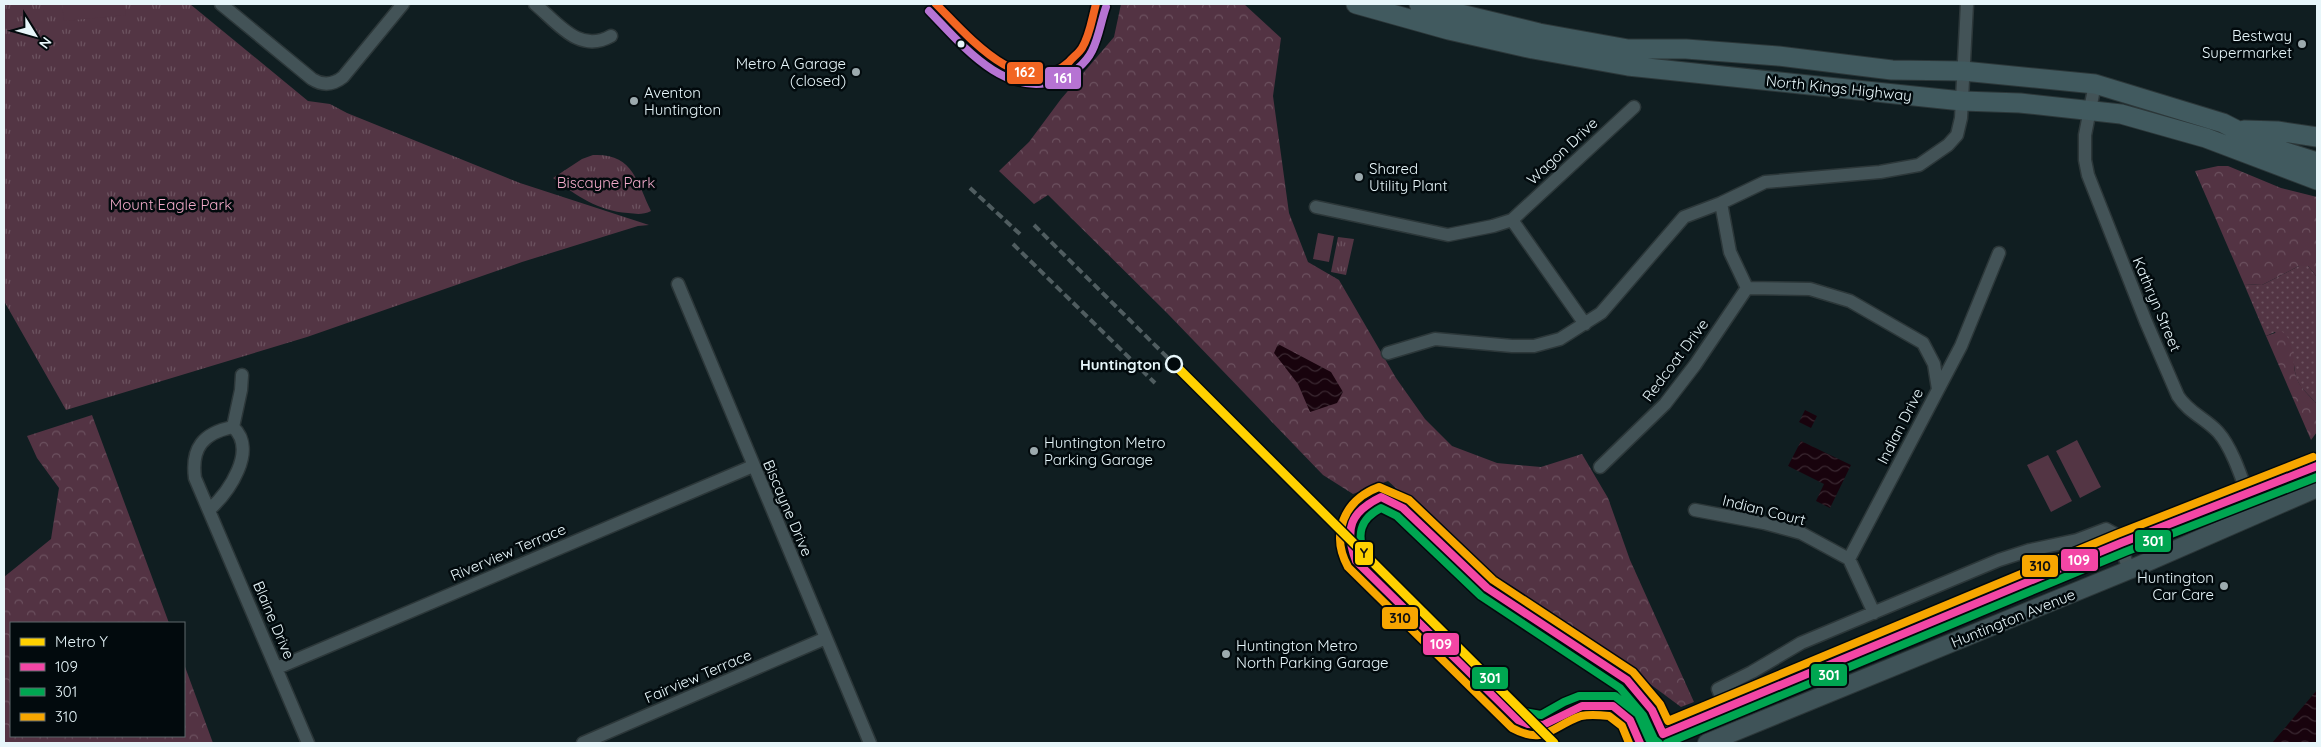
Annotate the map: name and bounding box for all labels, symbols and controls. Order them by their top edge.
north arrow [10,10,60,60]
place label: Bestway Supermarket [2202,26,2292,62]
text: N [35,33,56,52]
marker: Bestway Supermarket [2296,38,2308,50]
unlabelled marker [956,39,966,49]
place label: Metro A Garage (closed) [736,54,846,90]
line badge: 162 [1006,61,1044,85]
text: 162 [1014,63,1036,81]
marker: Metro A Garage (closed) [850,66,862,78]
line badge: 161 [1044,66,1082,90]
text: 161 [1054,69,1072,87]
street label: North Kings Highway [1765,71,1913,105]
place label: Aventon Huntington [644,83,721,119]
marker: Aventon Huntington [628,95,640,107]
street label: Wagon Drive [1522,113,1602,189]
place label: Shared Utility Plant [1369,159,1448,195]
marker: Shared Utility Plant [1353,171,1365,183]
park label: Biscayne Park [557,173,655,192]
park label: Mount Eagle Park [110,195,232,214]
street label: Kathryn Street [2129,254,2185,354]
street label: Redcoat Drive [1638,315,1712,405]
place label: Huntington [1080,355,1161,374]
marker: Huntington [1165,355,1183,373]
street label: Indian Drive [1873,385,1927,467]
place label: Huntington Metro Parking Garage [1044,433,1166,469]
marker: Huntington Metro Parking Garage [1028,445,1040,457]
street label: Biscayne Drive [759,457,817,559]
street label: Indian Court [1721,491,1807,529]
street label: Riverview Terrace [447,519,569,585]
line badge: 301 [2134,529,2172,553]
text: 301 [2142,532,2164,550]
line badge: Y [1354,541,1374,566]
text: Y [1360,544,1369,562]
line badge: 109 [2060,548,2099,572]
text: 109 [2068,551,2090,569]
line badge: 310 [2021,554,2059,578]
text: 310 [2029,557,2051,575]
place label: Huntington Car Care [2137,568,2214,604]
street label: Blaine Drive [249,578,299,662]
marker: Huntington Car Care [2218,580,2230,592]
street label: Huntington Avenue [1948,584,2078,652]
line badge: 310 [1381,606,1419,630]
text: 310 [1389,609,1411,627]
legend [10,622,185,737]
text: Metro Y [55,632,109,651]
line badge: 109 [1422,632,1460,656]
text: 109 [1430,635,1452,653]
place label: Huntington Metro North Parking Garage [1236,636,1389,672]
street label: Fairview Terrace [642,645,754,707]
marker: Huntington Metro North Parking Garage [1220,648,1232,660]
text: 109 [55,657,78,676]
line badge: 301 [1810,663,1848,687]
line badge: 301 [1471,666,1509,690]
text: 301 [1818,666,1840,684]
text: 301 [1479,669,1501,687]
text: 301 [55,682,77,701]
text: 310 [55,707,77,726]

